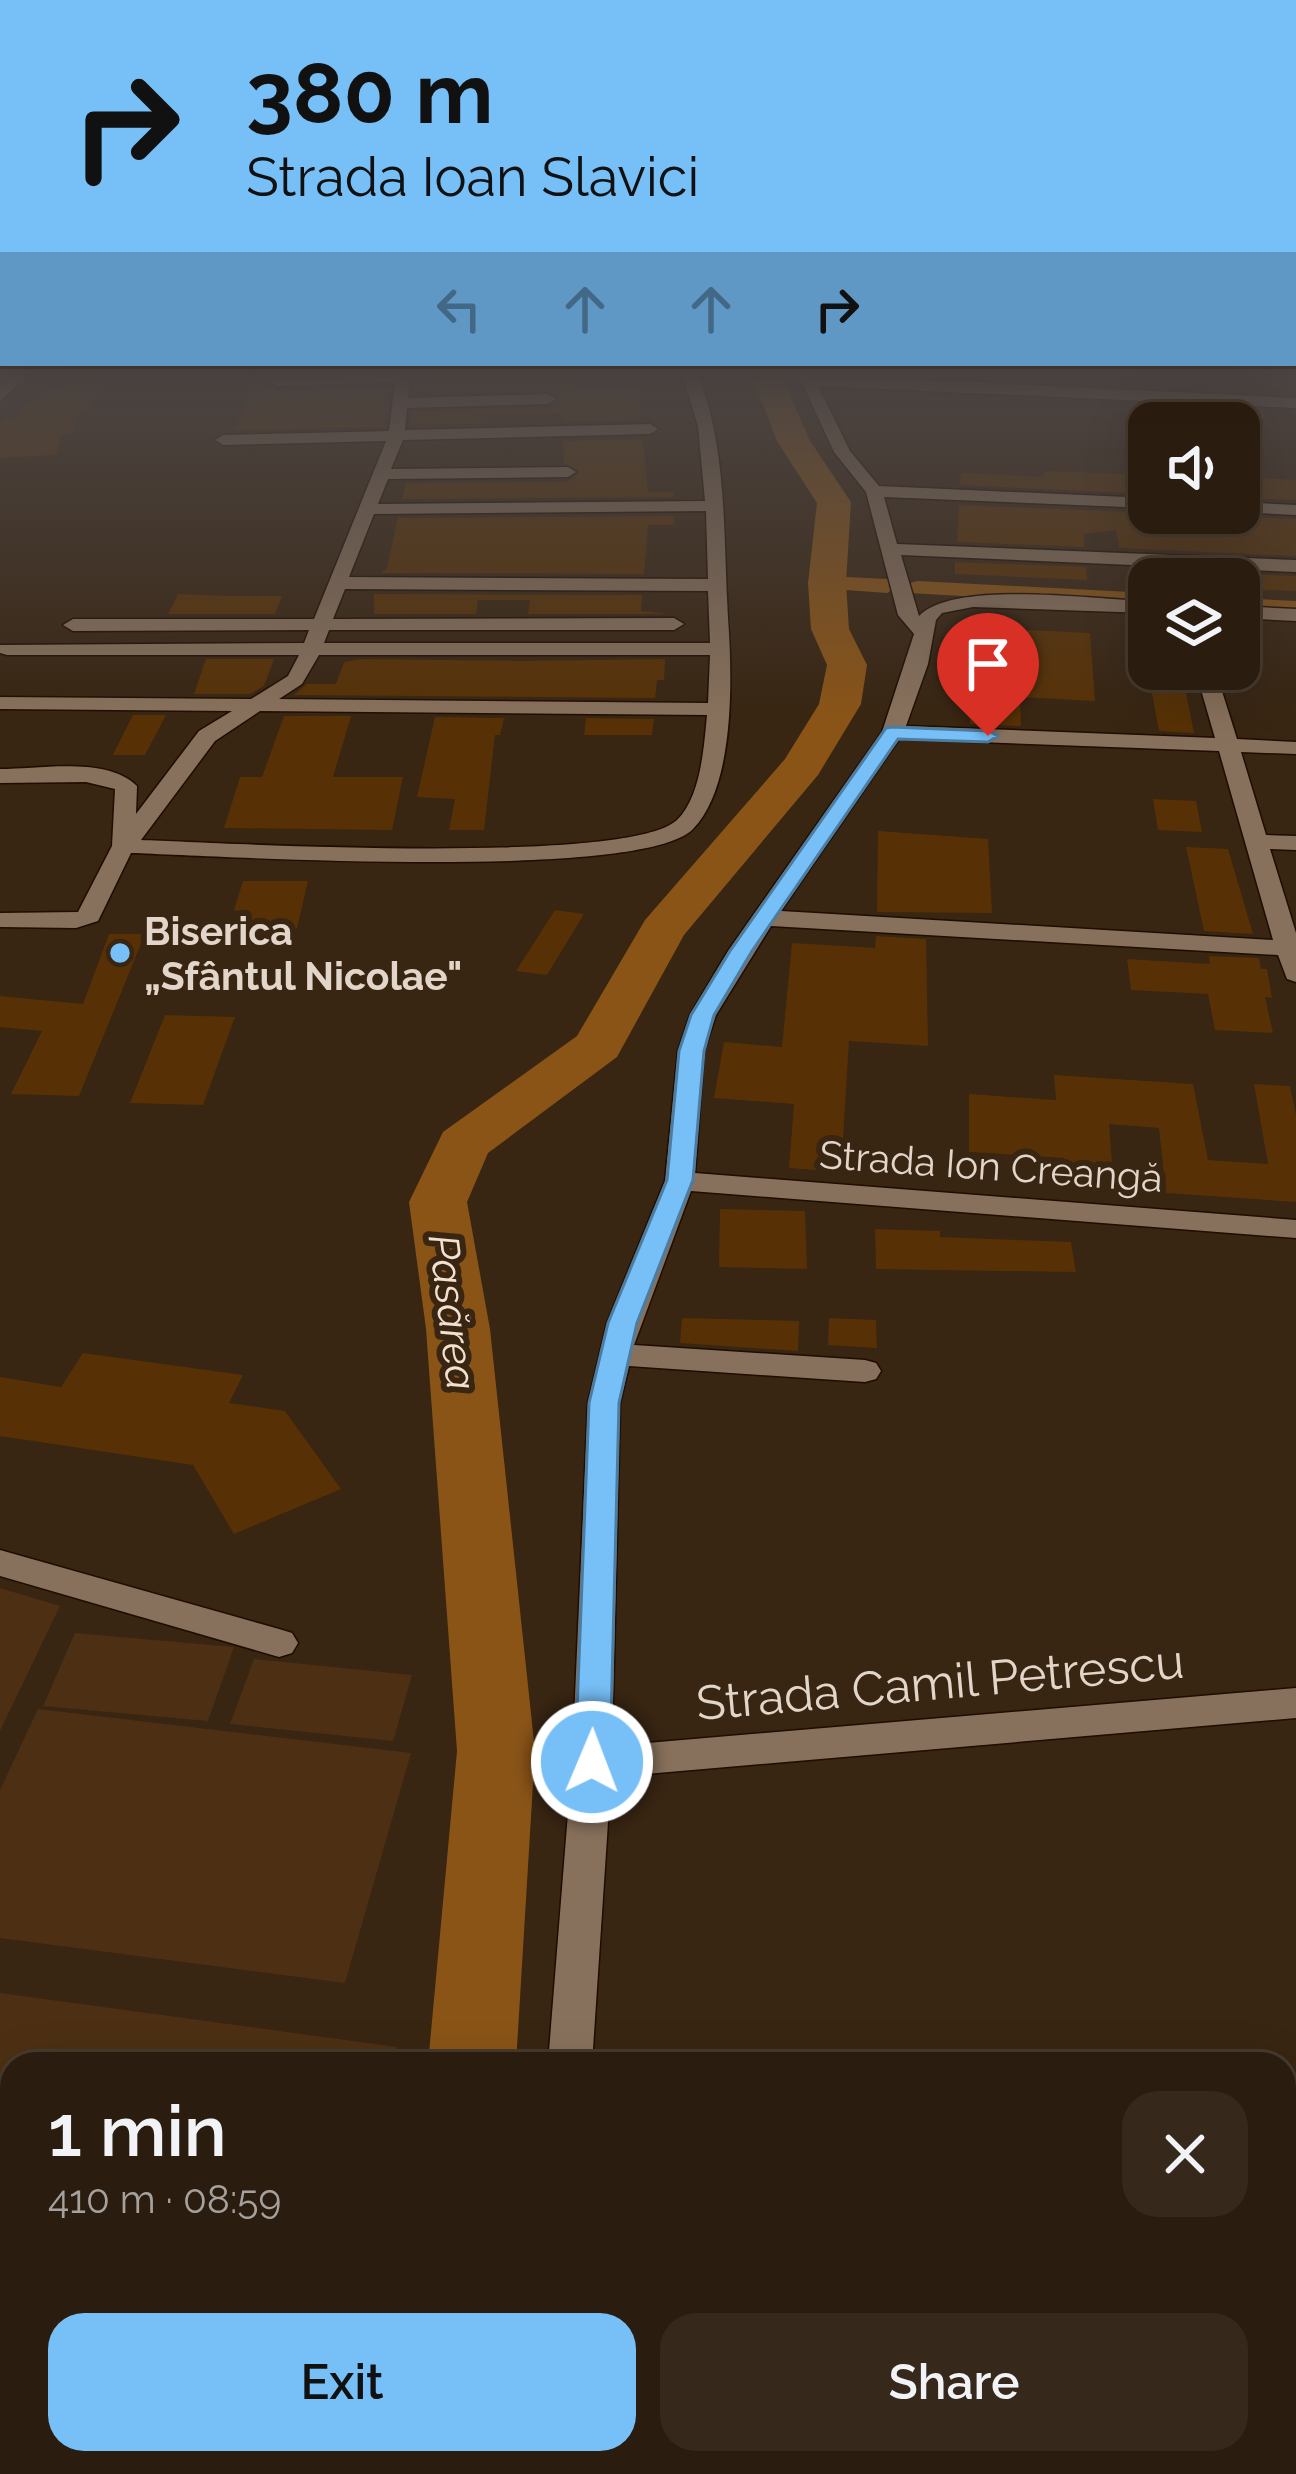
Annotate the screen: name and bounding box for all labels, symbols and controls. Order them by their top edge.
text: 380 m [246,44,494,143]
icon: right [48,48,204,204]
text: Strada Ioan Slavici [246,145,699,209]
icon: left [426,276,492,342]
icon: ahead [552,276,618,342]
icon: ahead [678,276,744,342]
icon: right [804,276,870,342]
map controls [1128,402,1260,690]
button: sound [1128,402,1260,534]
button: layers [1128,558,1260,690]
pin [937,613,1039,736]
icon: arrive [955,631,1021,697]
place label: Biserica „Sfântul Nicolae" [144,908,462,999]
marker: Biserica „Sfântul Nicolae" [107,940,133,966]
street label: Strada Ion Creangă [818,1131,1164,1201]
water label: Pasărea [419,1232,486,1393]
street label: Strada Camil Petrescu [694,1633,1186,1731]
position arrow [529,1699,655,1825]
text: 1 min [48,2088,227,2173]
button: close [1122,2091,1248,2217]
text: 410 m · 08:59 [48,2176,281,2222]
button: Exit [48,2313,636,2451]
button: Share [660,2313,1248,2451]

